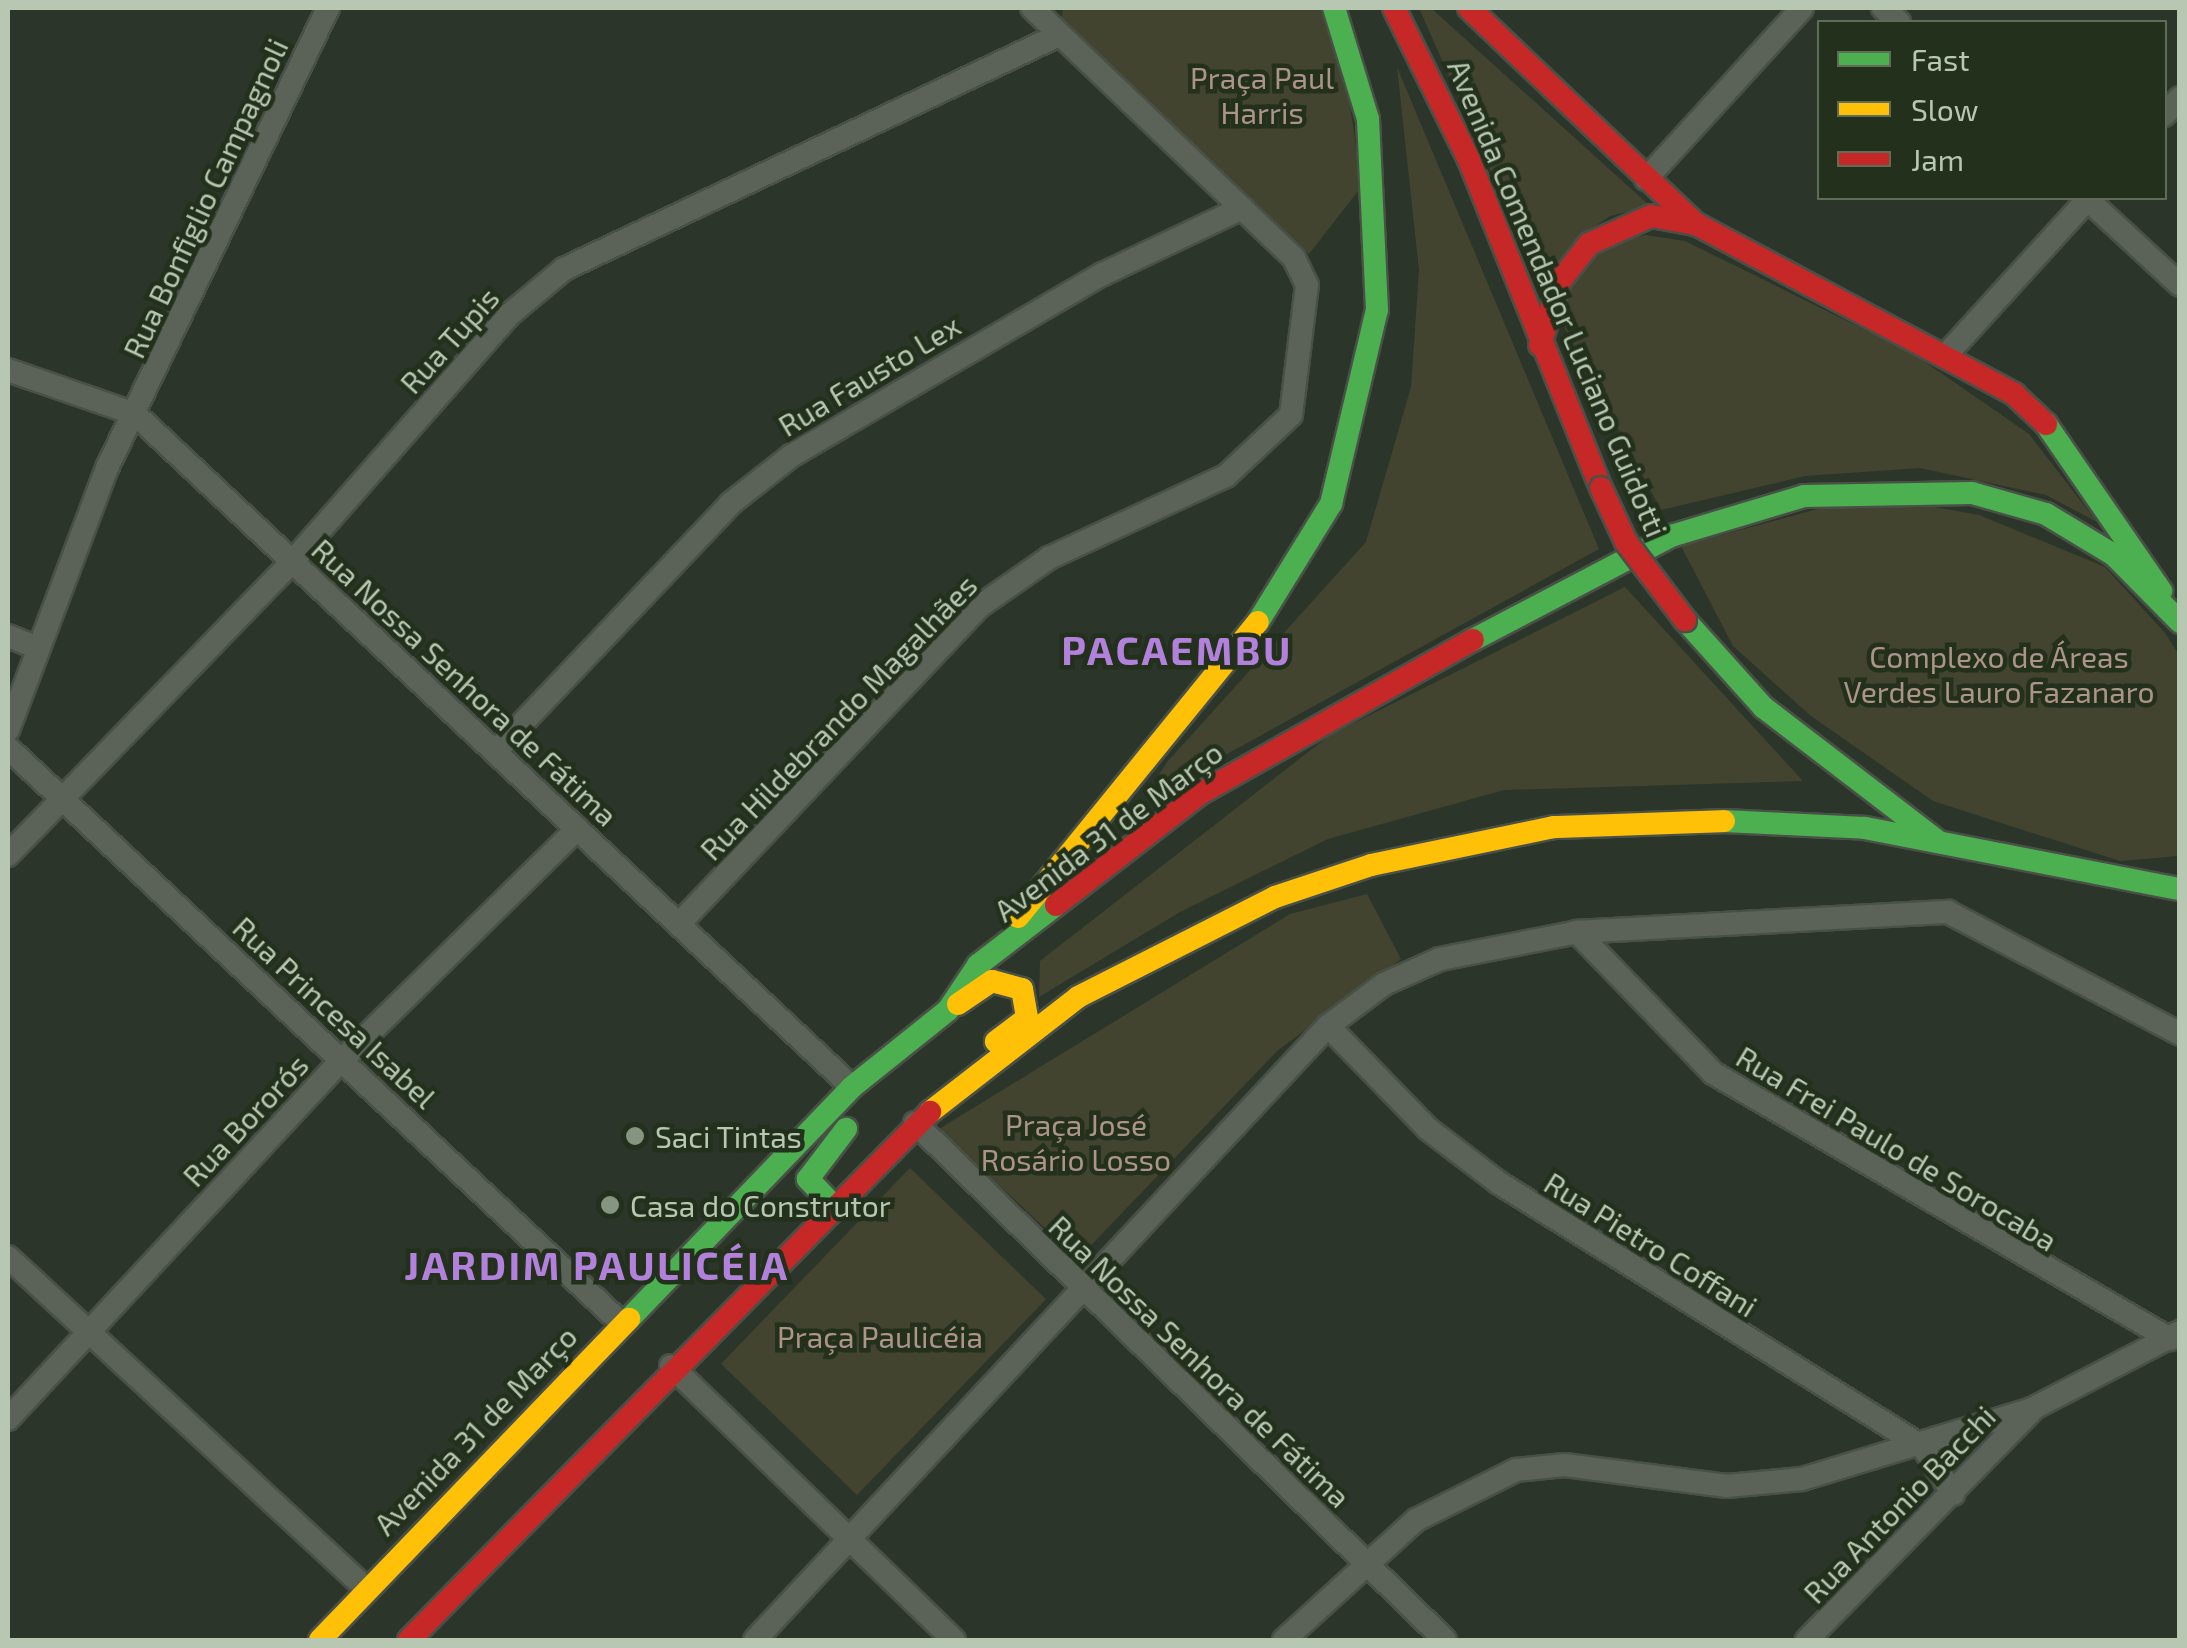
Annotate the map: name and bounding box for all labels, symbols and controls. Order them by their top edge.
legend [1817,20,2167,200]
street label: Rua Bonfiglio Campagnoli [115,33,295,363]
text: Fast [1911,41,1970,77]
street label: Avenida Comendador Luciano Guidotti [1441,54,1675,542]
park label: Praça Paul Harris [1190,59,1334,130]
text: Slow [1911,91,1978,127]
text: Jam [1911,141,1964,177]
street label: Rua Tupis [392,279,506,401]
street label: Rua Fausto Lex [772,307,966,443]
street label: Rua Nossa Senhora de Fátima [305,531,625,833]
street label: Rua Hildebrando Magalhães [692,567,984,867]
district label: PACAEMBU [1061,625,1293,673]
park label: Complexo de Áreas Verdes Lauro Fazanaro [1844,638,2154,708]
street label: Avenida 31 de Março [987,733,1229,929]
street label: Rua Princesa Isabel [226,909,444,1115]
street label: Rua Frei Paulo de Sorocaba [1730,1038,2064,1258]
street label: Rua Bororós [175,1047,315,1193]
park label: Praça José Rosário Losso [981,1106,1171,1176]
place label: Saci Tintas [655,1118,803,1154]
marker: Saci Tintas [624,1125,646,1147]
street label: Rua Pietro Coffani [1538,1164,1764,1324]
place label: Casa do Construtor [630,1187,891,1223]
marker: Casa do Construtor [599,1194,621,1216]
street label: Rua Nossa Senhora de Fátima [1042,1208,1358,1514]
district label: JARDIM PAULICÉIA [404,1240,790,1288]
street label: Avenida 31 de Março [366,1318,584,1542]
park label: Praça Paulicéia [777,1318,983,1354]
street label: Rua Antonio Bacchi [1795,1398,2003,1610]

